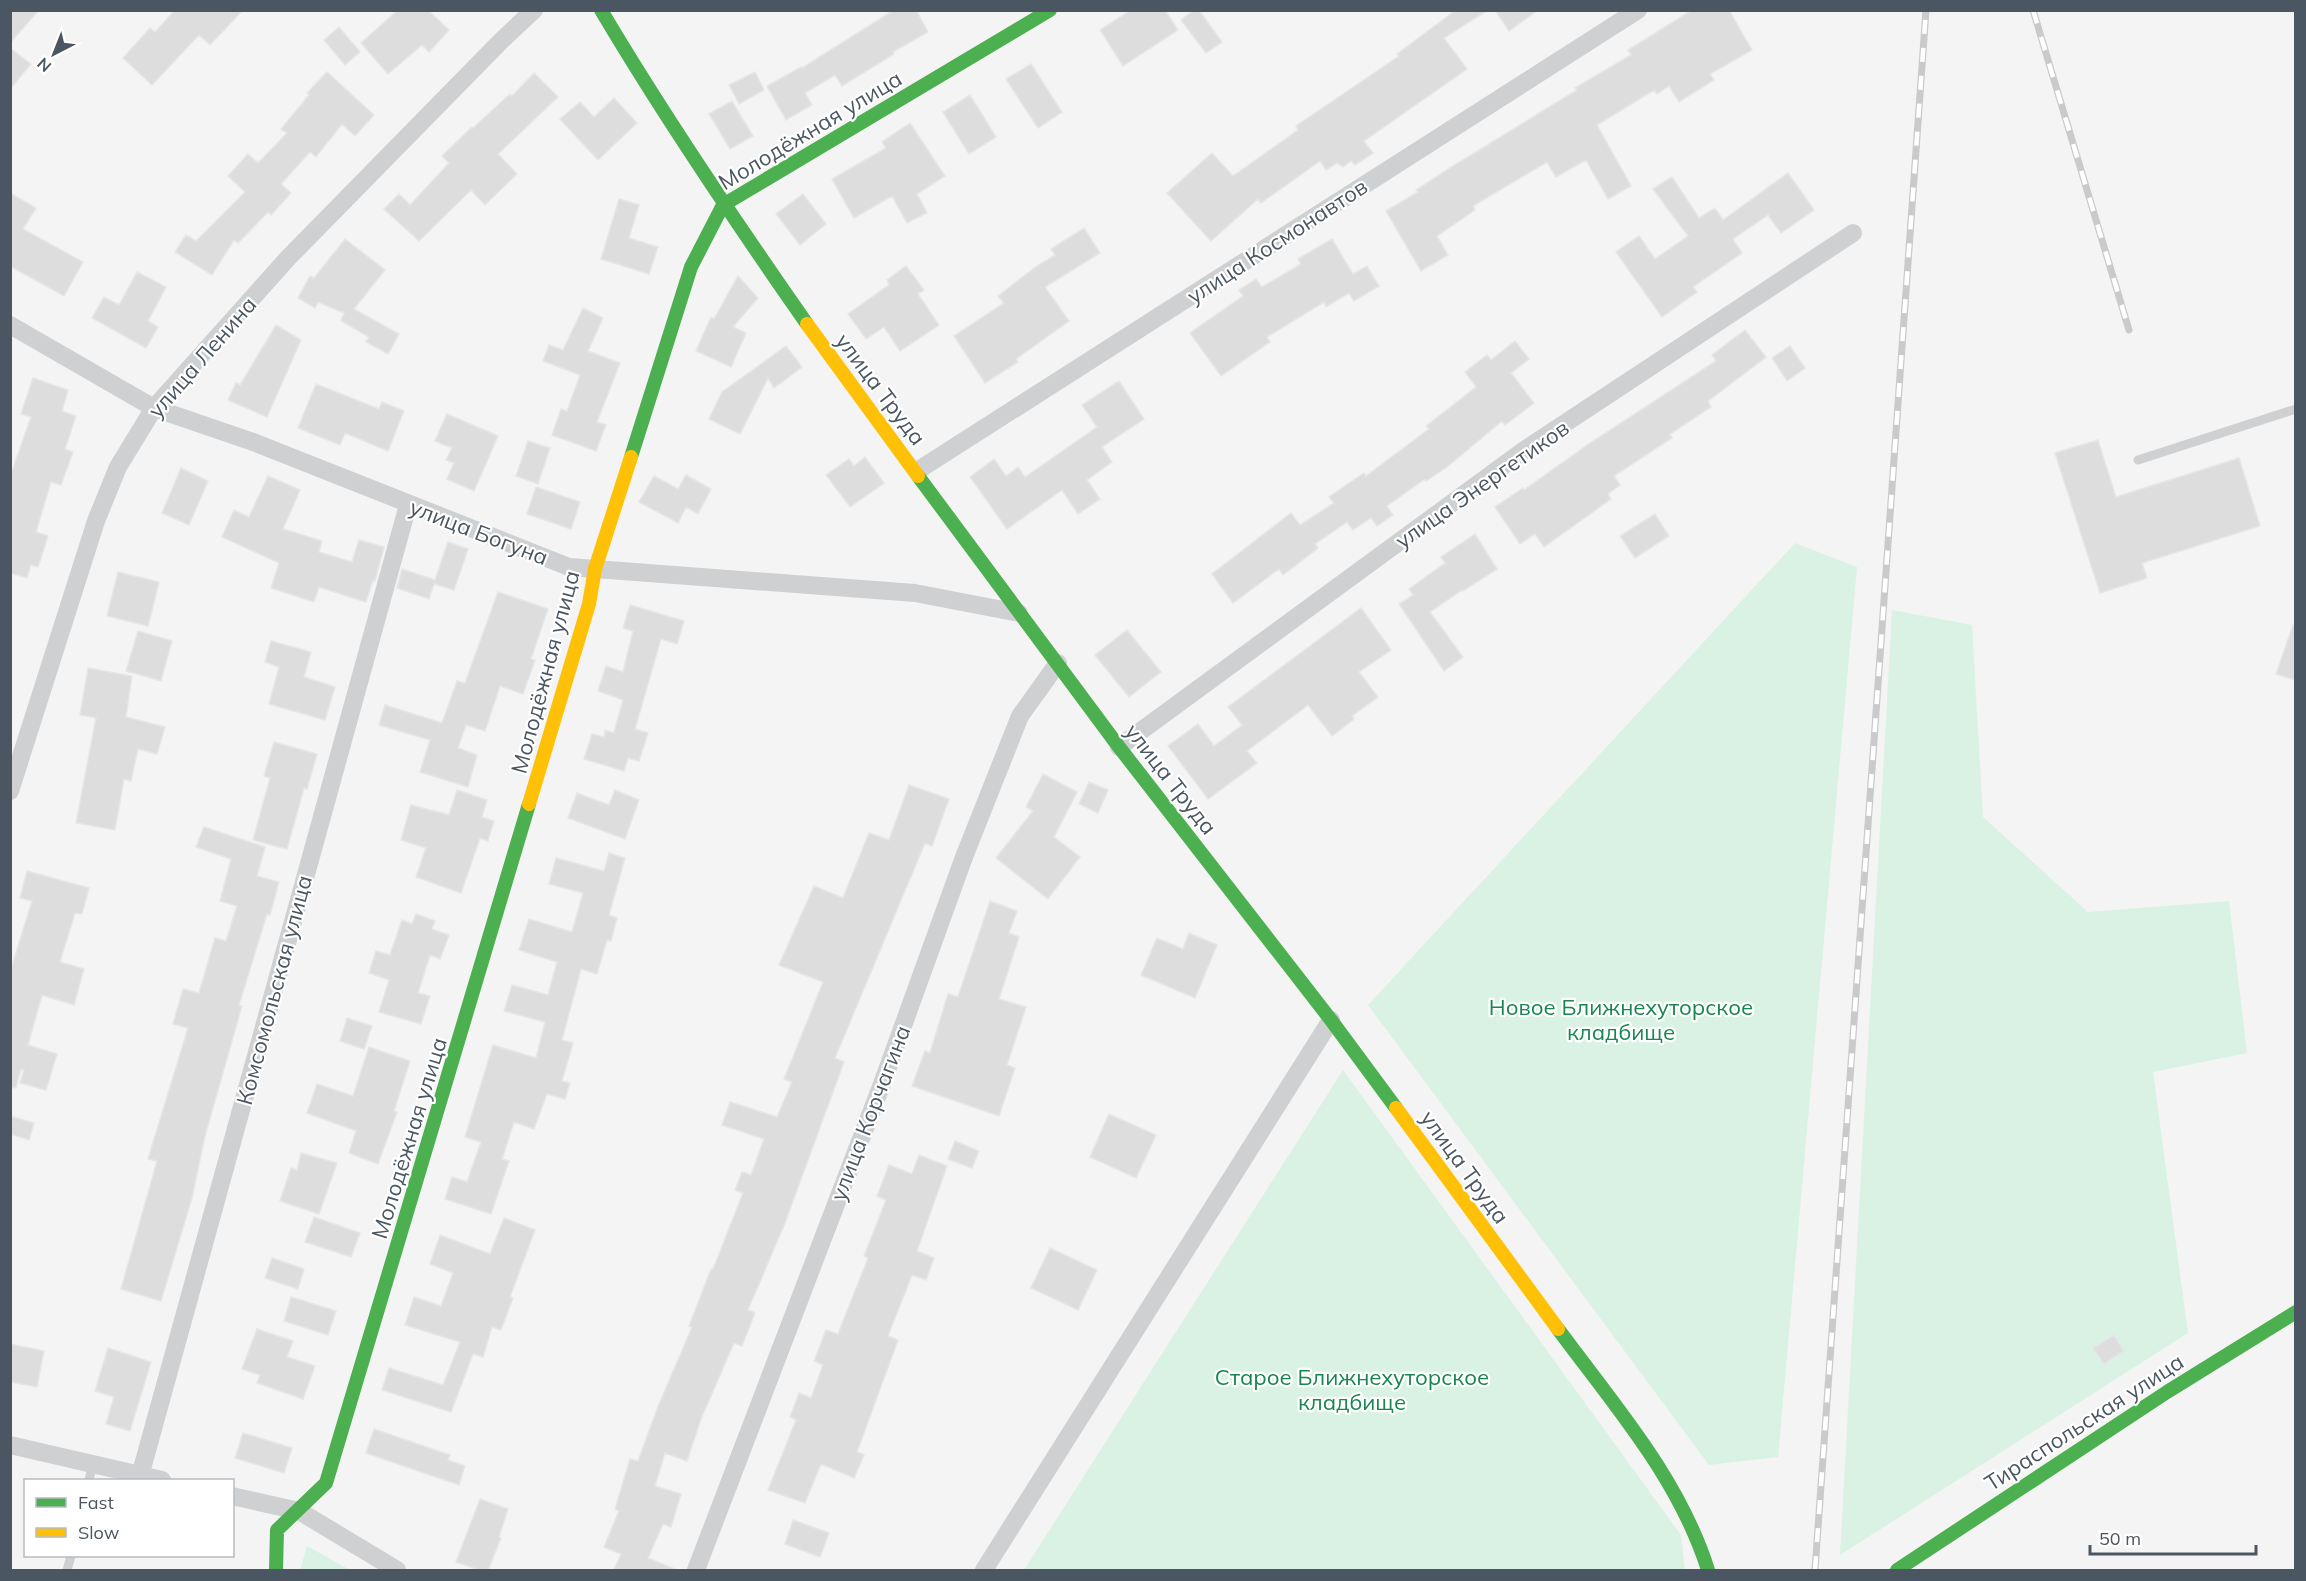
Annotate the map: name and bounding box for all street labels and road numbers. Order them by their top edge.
street label: Молодёжная улица [713,64,907,196]
street label: улица Космонавтов [1181,172,1373,310]
street label: улица Ленина [142,291,262,423]
street label: улица Труда [830,327,932,451]
street label: улица Энергетиков [1390,414,1574,554]
street label: улица Богуна [406,493,552,571]
street label: Молодёжная улица [504,567,586,777]
street label: улица Труда [1119,718,1223,840]
street label: Комсомольская улица [230,872,318,1108]
street label: улица Корчагина [824,1021,916,1205]
street label: Молодёжная улица [365,1034,453,1242]
street label: улица Труда [1415,1105,1515,1229]
street label: Тираспольская улица [1979,1347,2189,1497]

